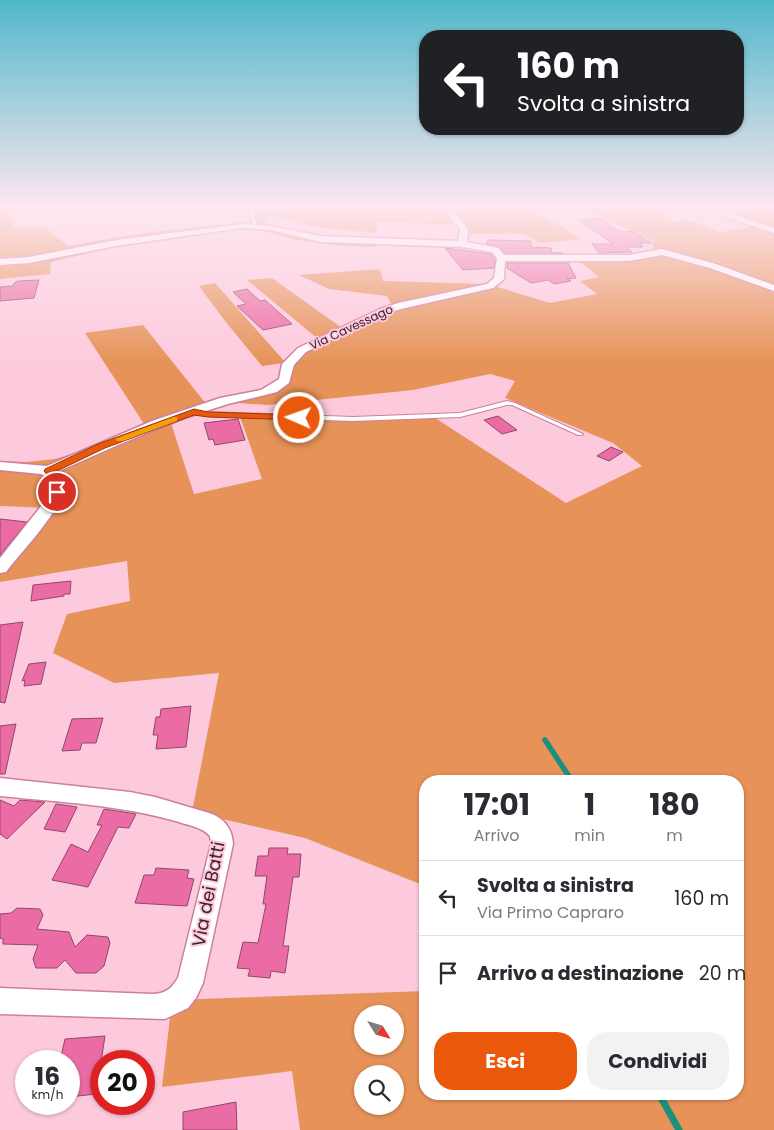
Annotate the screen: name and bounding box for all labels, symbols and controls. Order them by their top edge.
text: 160 m [517,41,620,90]
icon: left [434,50,499,115]
text: Svolta a sinistra [517,88,690,119]
street label: Via Cavessago [306,300,396,354]
position arrow [272,391,324,443]
pin [36,471,78,513]
icon: arrive [43,478,71,506]
text: 17:01 [463,783,530,826]
text: 1 [584,783,595,826]
text: 180 [649,783,700,826]
text: Arrivo [474,824,520,847]
text: min [574,824,605,847]
text: m [666,824,683,847]
street label: Via dei Batti [186,839,230,949]
text: Svolta a sinistra [477,872,634,899]
icon: left [434,884,462,912]
text: 160 m [674,885,729,912]
text: Via Primo Capraro [477,901,624,924]
icon: arrive [434,959,462,987]
text: Arrivo a destinazione [477,960,684,987]
text: 20 m [699,960,746,987]
north arrow [354,1005,404,1055]
map controls [354,1005,404,1115]
button: Esci [434,1032,577,1090]
button: Condividi [587,1032,729,1090]
speed limit sign: 20 [90,1050,155,1115]
text: 16 [35,1059,60,1094]
button: search [354,1065,404,1115]
text: km/h [32,1086,63,1103]

